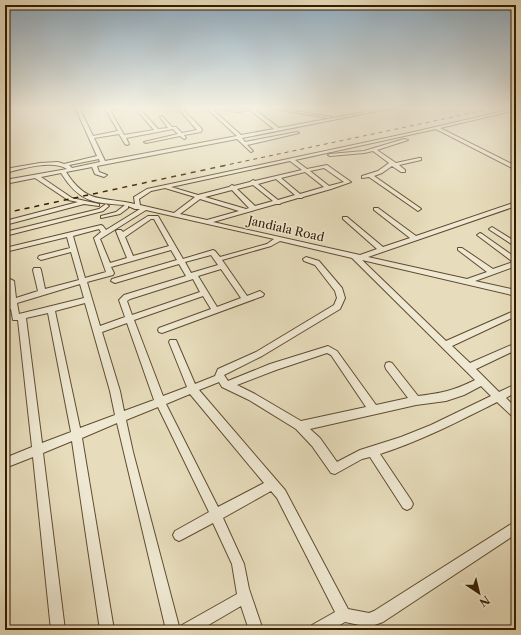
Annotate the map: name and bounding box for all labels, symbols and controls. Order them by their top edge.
street label: Jandiala Road [245,212,326,245]
north arrow [459,573,499,613]
text: N [476,593,493,610]

